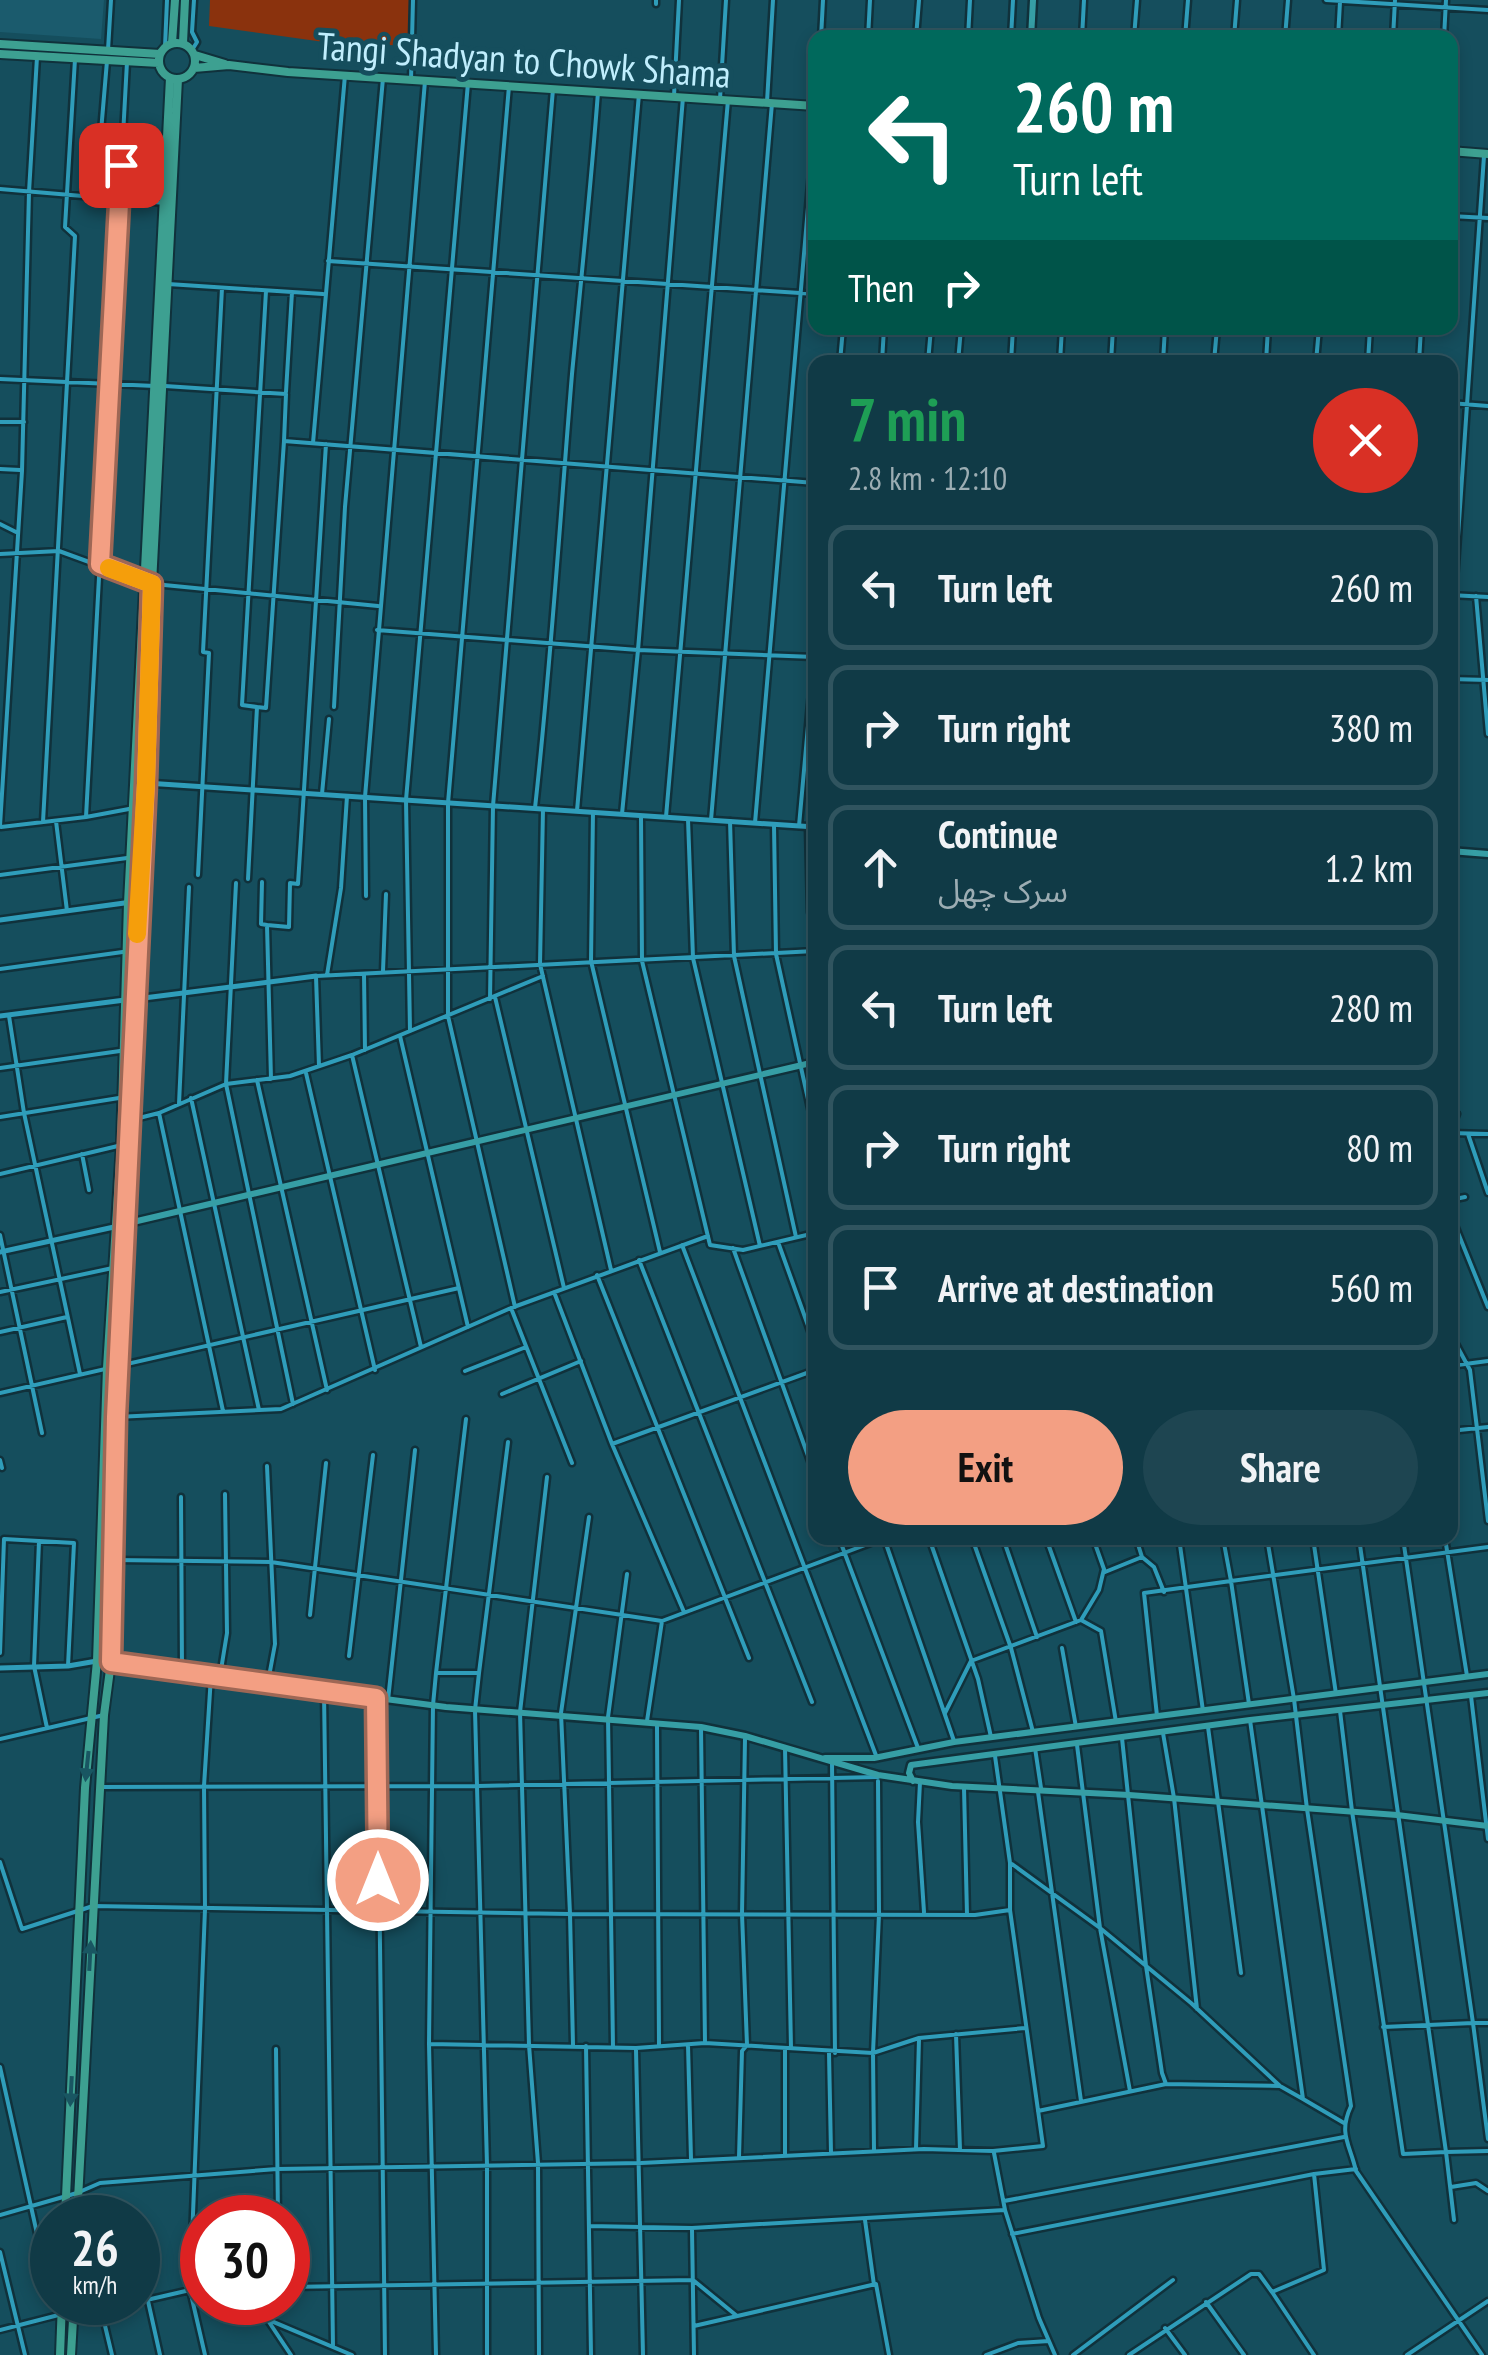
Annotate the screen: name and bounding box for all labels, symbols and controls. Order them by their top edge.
street label: Tangi Shadyan to Chowk Shama [316,20,732,98]
text: 260 m [1013,61,1174,151]
icon: left [848,70,978,200]
pin [79,123,164,208]
icon: arrive [94,138,149,193]
text: Turn left [1013,149,1143,207]
icon: right [934,260,989,315]
text: Then [848,263,914,312]
text: 7 min [848,380,967,458]
button: close [1313,388,1418,493]
text: 2.8 km · 12:10 [848,457,1007,499]
icon: left [853,560,908,615]
text: Turn left [938,563,1052,612]
text: 260 m [1329,563,1413,612]
icon: right [853,700,908,755]
text: Turn right [938,703,1070,752]
text: 380 m [1329,703,1413,752]
text: Continue [938,809,1058,858]
icon: ahead [853,840,908,895]
text: 1.2 km [1324,843,1413,892]
text: سرک چهل [938,869,1068,911]
icon: left [853,980,908,1035]
text: Turn left [938,983,1052,1032]
text: 280 m [1329,983,1413,1032]
icon: right [853,1120,908,1175]
text: Turn right [938,1123,1070,1172]
text: 80 m [1346,1123,1413,1172]
icon: arrive [853,1260,908,1315]
text: Arrive at destination [938,1263,1214,1312]
text: 560 m [1329,1263,1413,1312]
button: Exit [848,1410,1123,1525]
button: Share [1143,1410,1418,1525]
one-way arrow [79,1751,95,1783]
position arrow [326,1828,430,1932]
one-way arrow [82,1940,98,1972]
one-way arrow [62,2075,78,2107]
speed limit sign: 30 [180,2195,310,2325]
text: 26 [71,2215,119,2280]
text: km/h [73,2269,117,2301]

